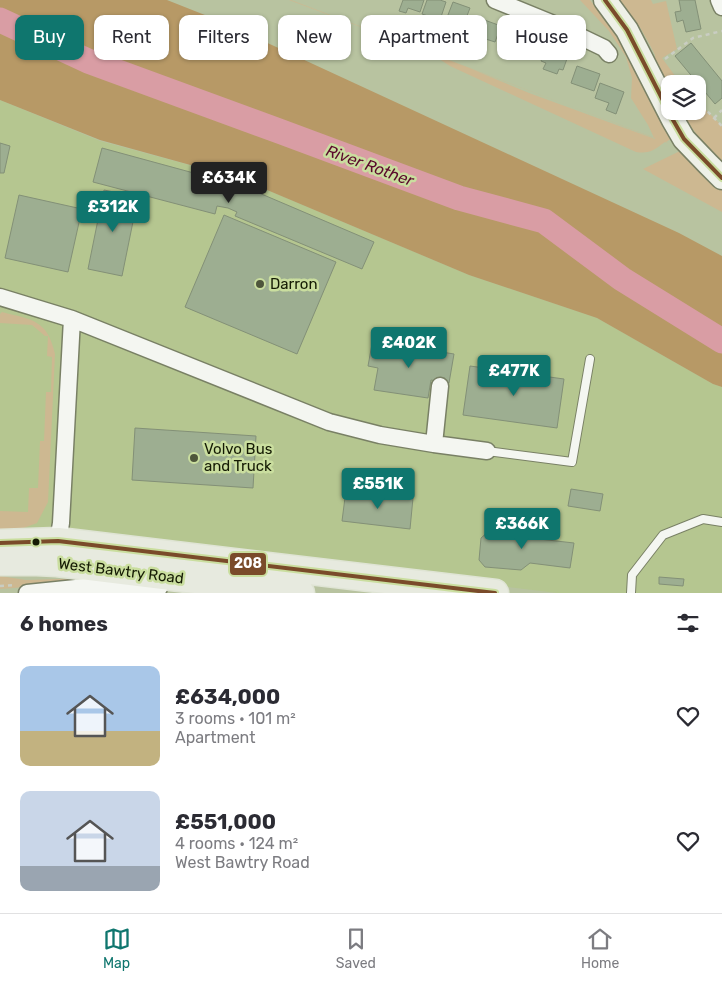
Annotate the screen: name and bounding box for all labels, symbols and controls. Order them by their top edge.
chip: Buy [15,15,84,60]
chip: Rent [94,15,169,60]
chip: Filters [179,15,268,60]
chip: New [278,15,351,60]
chip: Apartment [361,15,487,60]
chip: House [497,15,586,60]
map controls [661,75,706,120]
button: layers [661,75,706,120]
water label: River Rother [323,141,417,190]
pin: £634K [194,162,264,204]
text: £634K [202,168,256,187]
pin: £312K [78,190,148,233]
text: £312K [88,197,138,216]
place label: Darron [270,275,318,293]
marker: Darron [254,278,266,290]
pin: £402K [374,326,444,369]
text: £402K [382,333,436,352]
pin: £477K [479,354,549,397]
text: £477K [488,361,540,380]
place label: Volvo Bus and Truck [204,440,273,475]
marker: Volvo Bus and Truck [188,452,200,464]
pin: £551K [343,468,413,510]
text: £551K [353,474,403,493]
pin: £366K [487,508,557,550]
text: £366K [495,514,549,533]
unlabelled marker [31,537,41,547]
line badge: 208 [229,552,267,576]
street label: West Bawtry Road [57,554,185,588]
text: 208 [234,555,262,572]
icon: filters [674,609,702,637]
text: 6 homes [20,611,108,636]
text: £634,000 [175,684,280,709]
icon: home [60,686,120,746]
icon: heart [674,702,702,730]
text: 3 rooms · 101 m² [175,709,296,728]
text: Apartment [175,728,255,747]
text: £551,000 [175,809,276,834]
icon: home [60,811,120,871]
icon: heart [674,827,702,855]
text: 4 rooms · 124 m² [175,834,298,853]
text: West Bawtry Road [175,853,310,872]
tab: Map [103,925,131,972]
tab: Saved [336,925,376,972]
tab: Home [581,925,619,972]

